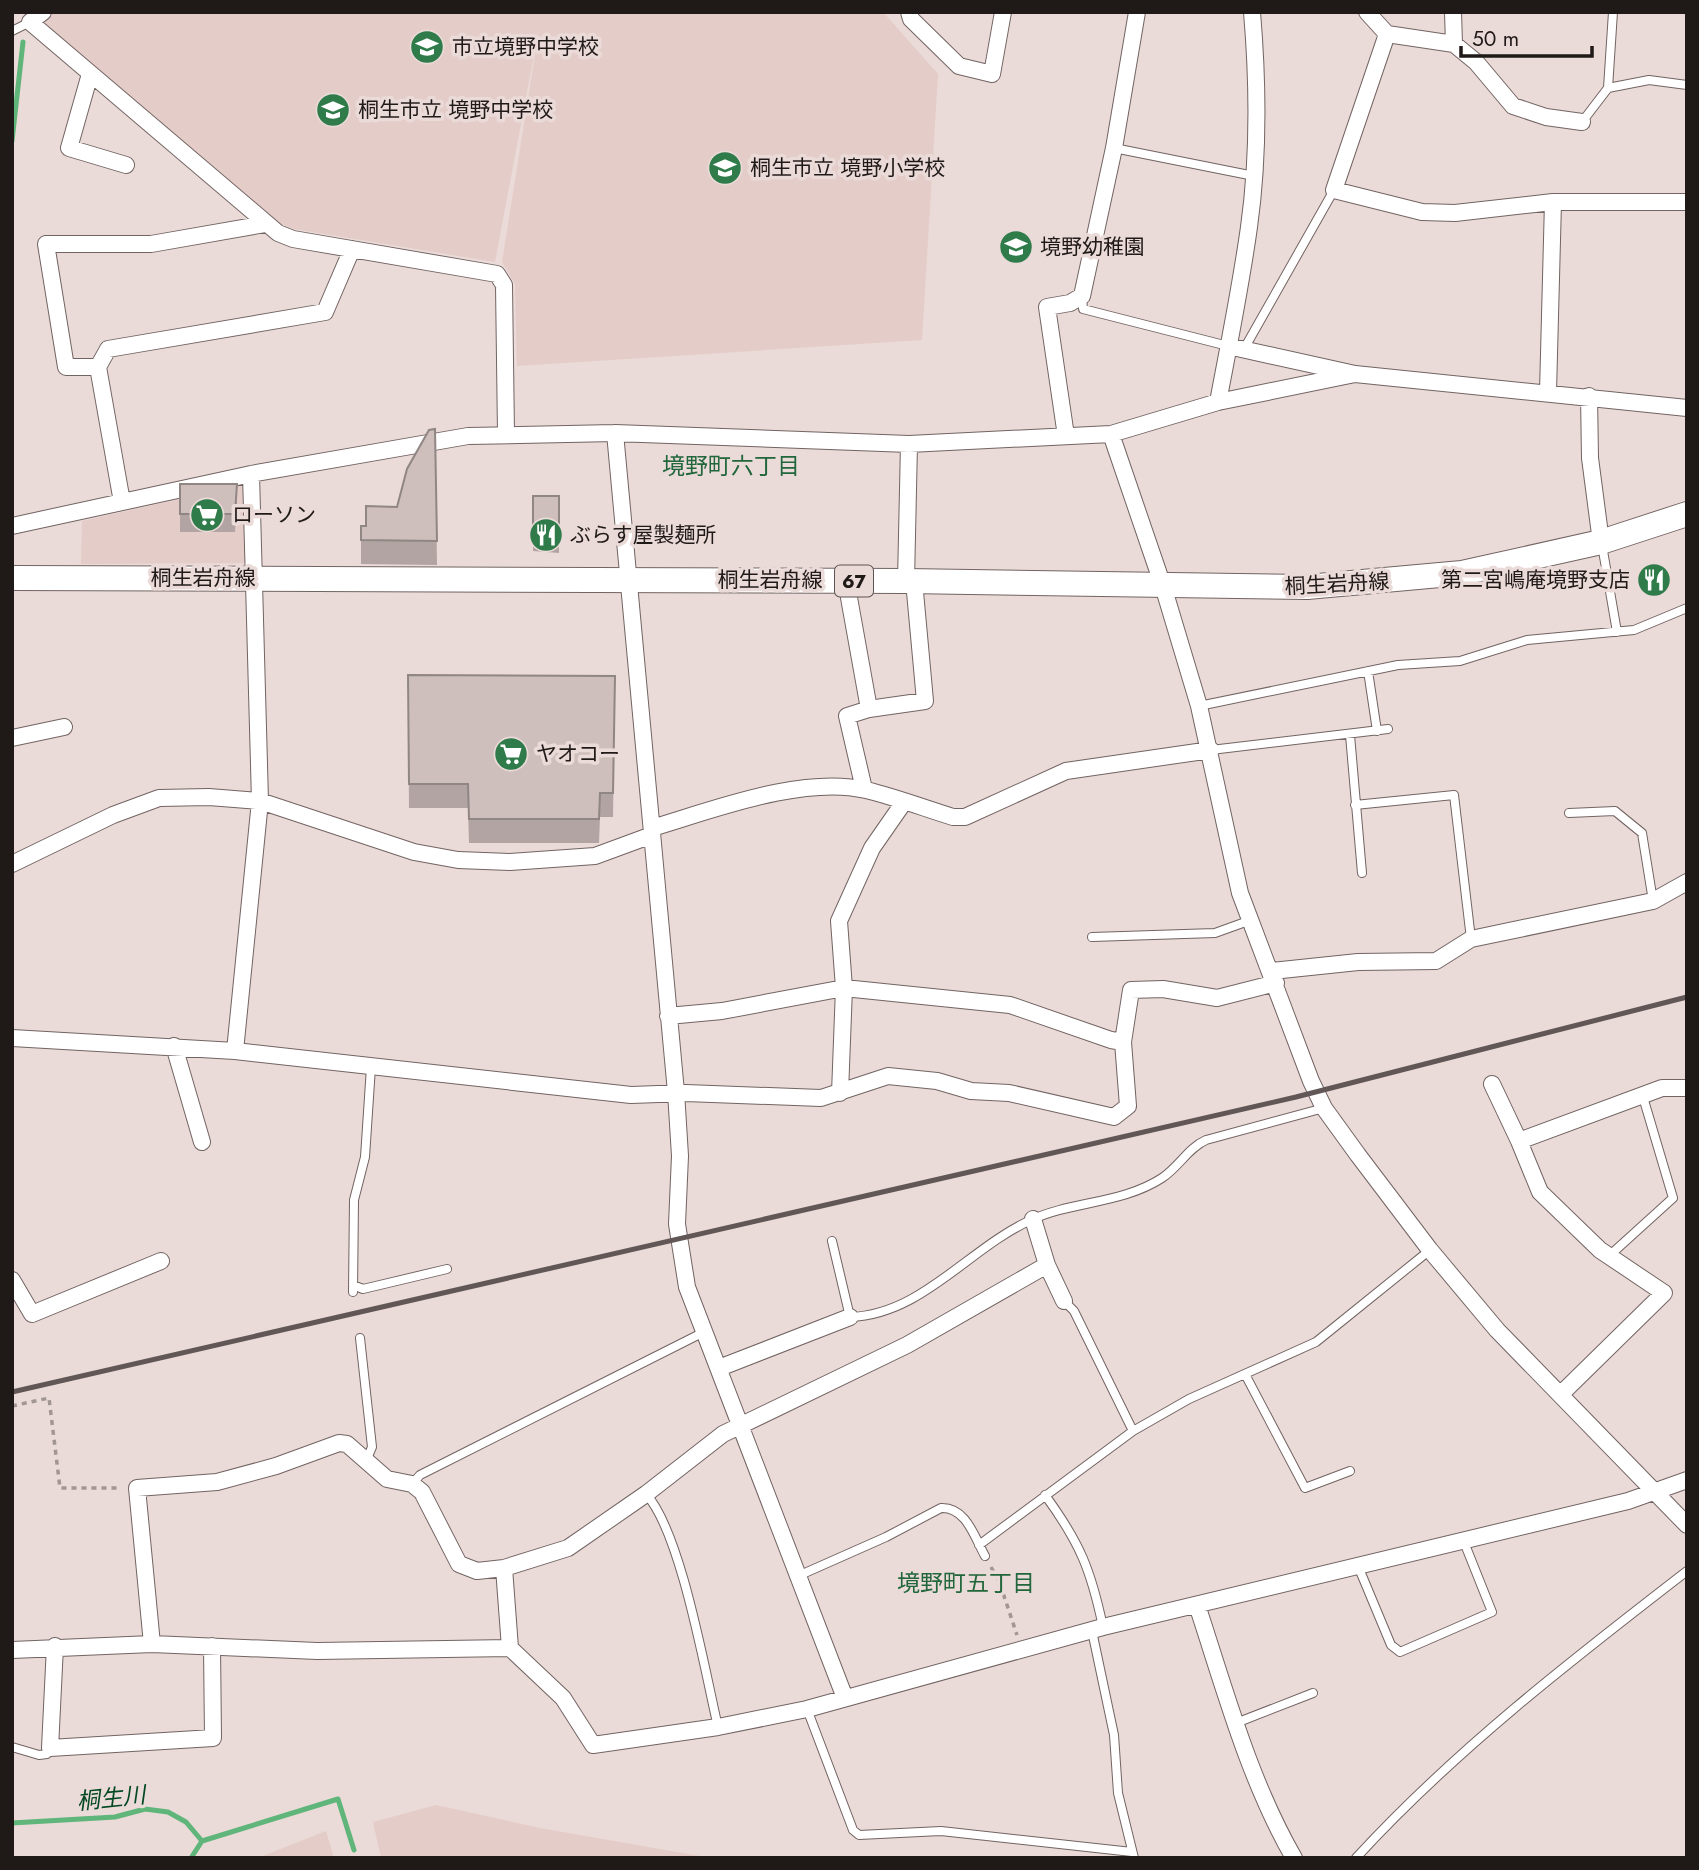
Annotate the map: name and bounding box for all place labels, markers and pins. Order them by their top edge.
school or university icon: 市立境野中学校 [408,28,446,66]
place label: 市立境野中学校 [452,32,599,62]
school or university icon: 桐生市立 境野中学校 [314,91,352,129]
place label: 桐生市立 境野中学校 [358,95,553,125]
school or university icon: 桐生市立 境野小学校 [706,149,744,187]
place label: 桐生市立 境野小学校 [750,153,945,183]
school or university icon: 境野幼稚園 [997,228,1035,266]
place label: 境野幼稚園 [1040,232,1145,262]
supermarket icon: ローソン [188,496,226,534]
place label: ローソン [232,500,316,530]
restaurant icon: ぶらす屋製麺所 [527,516,565,554]
place label: ぶらす屋製麺所 [570,520,717,550]
restaurant icon: 第二宮嶋庵境野支店 [1635,561,1673,599]
place label: 第二宮嶋庵境野支店 [1441,565,1630,595]
supermarket icon: ヤオコー [492,735,530,773]
place label: ヤオコー [536,739,620,769]

